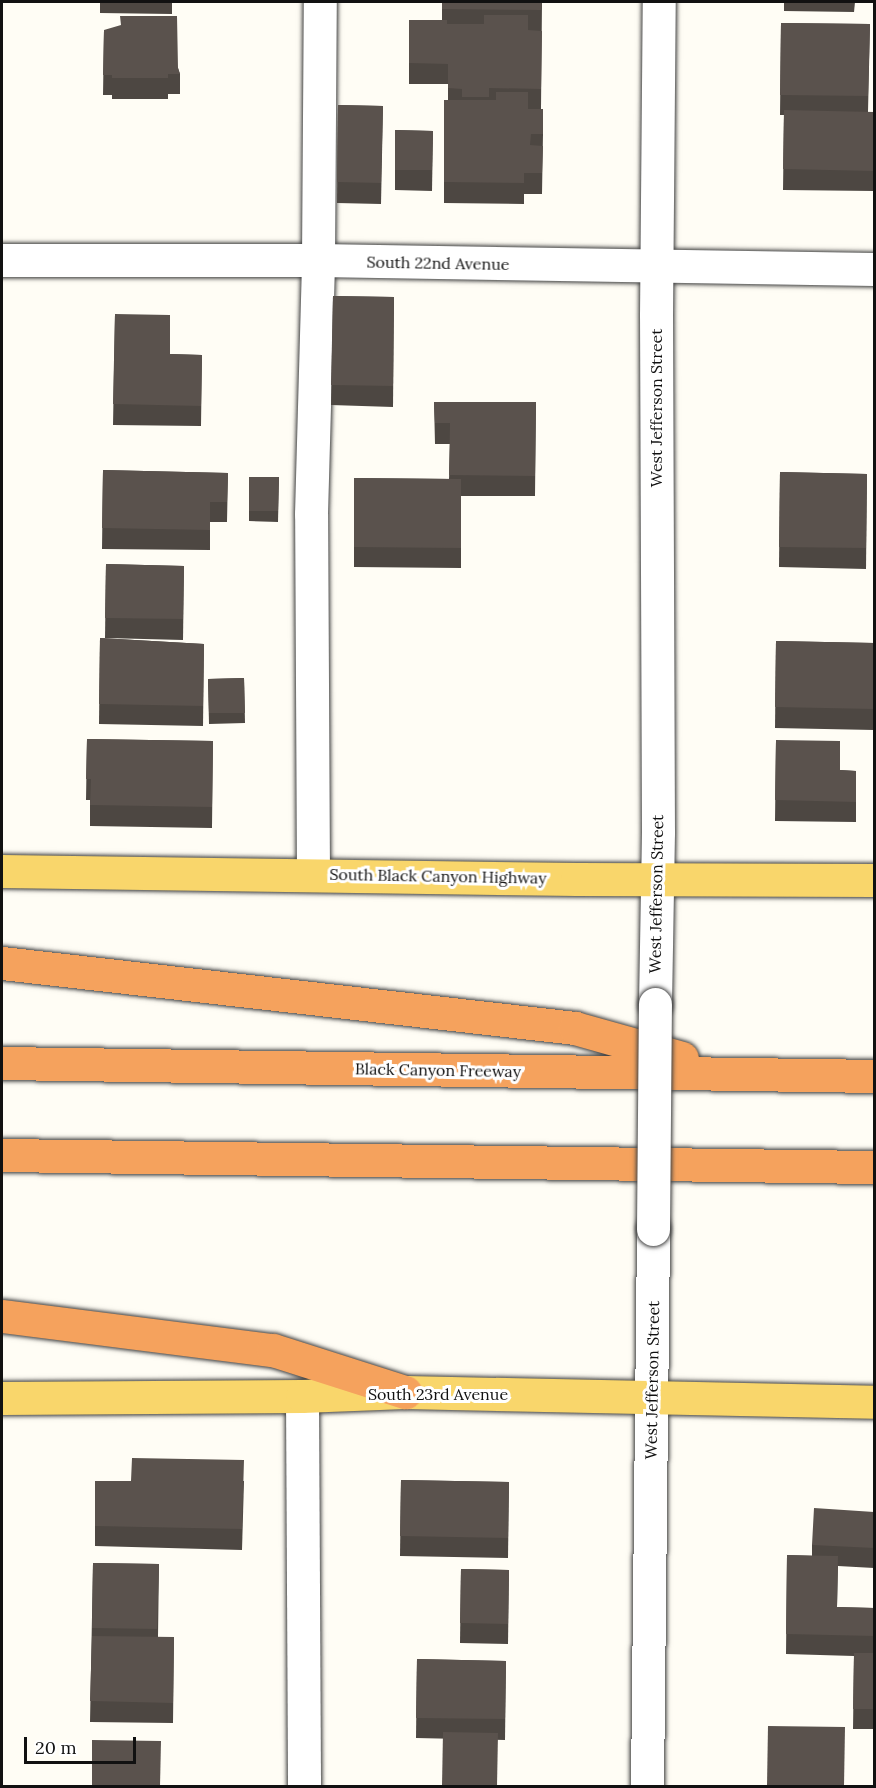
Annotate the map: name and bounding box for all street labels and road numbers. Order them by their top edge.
street label: South 22nd Avenue [366,252,510,274]
street label: West Jefferson Street [646,329,666,487]
street label: West Jefferson Street [645,814,667,974]
street label: South Black Canyon Highway [329,865,547,887]
street label: Black Canyon Freeway [355,1059,521,1081]
street label: West Jefferson Street [641,1300,663,1460]
street label: South 23rd Avenue [368,1384,508,1404]

